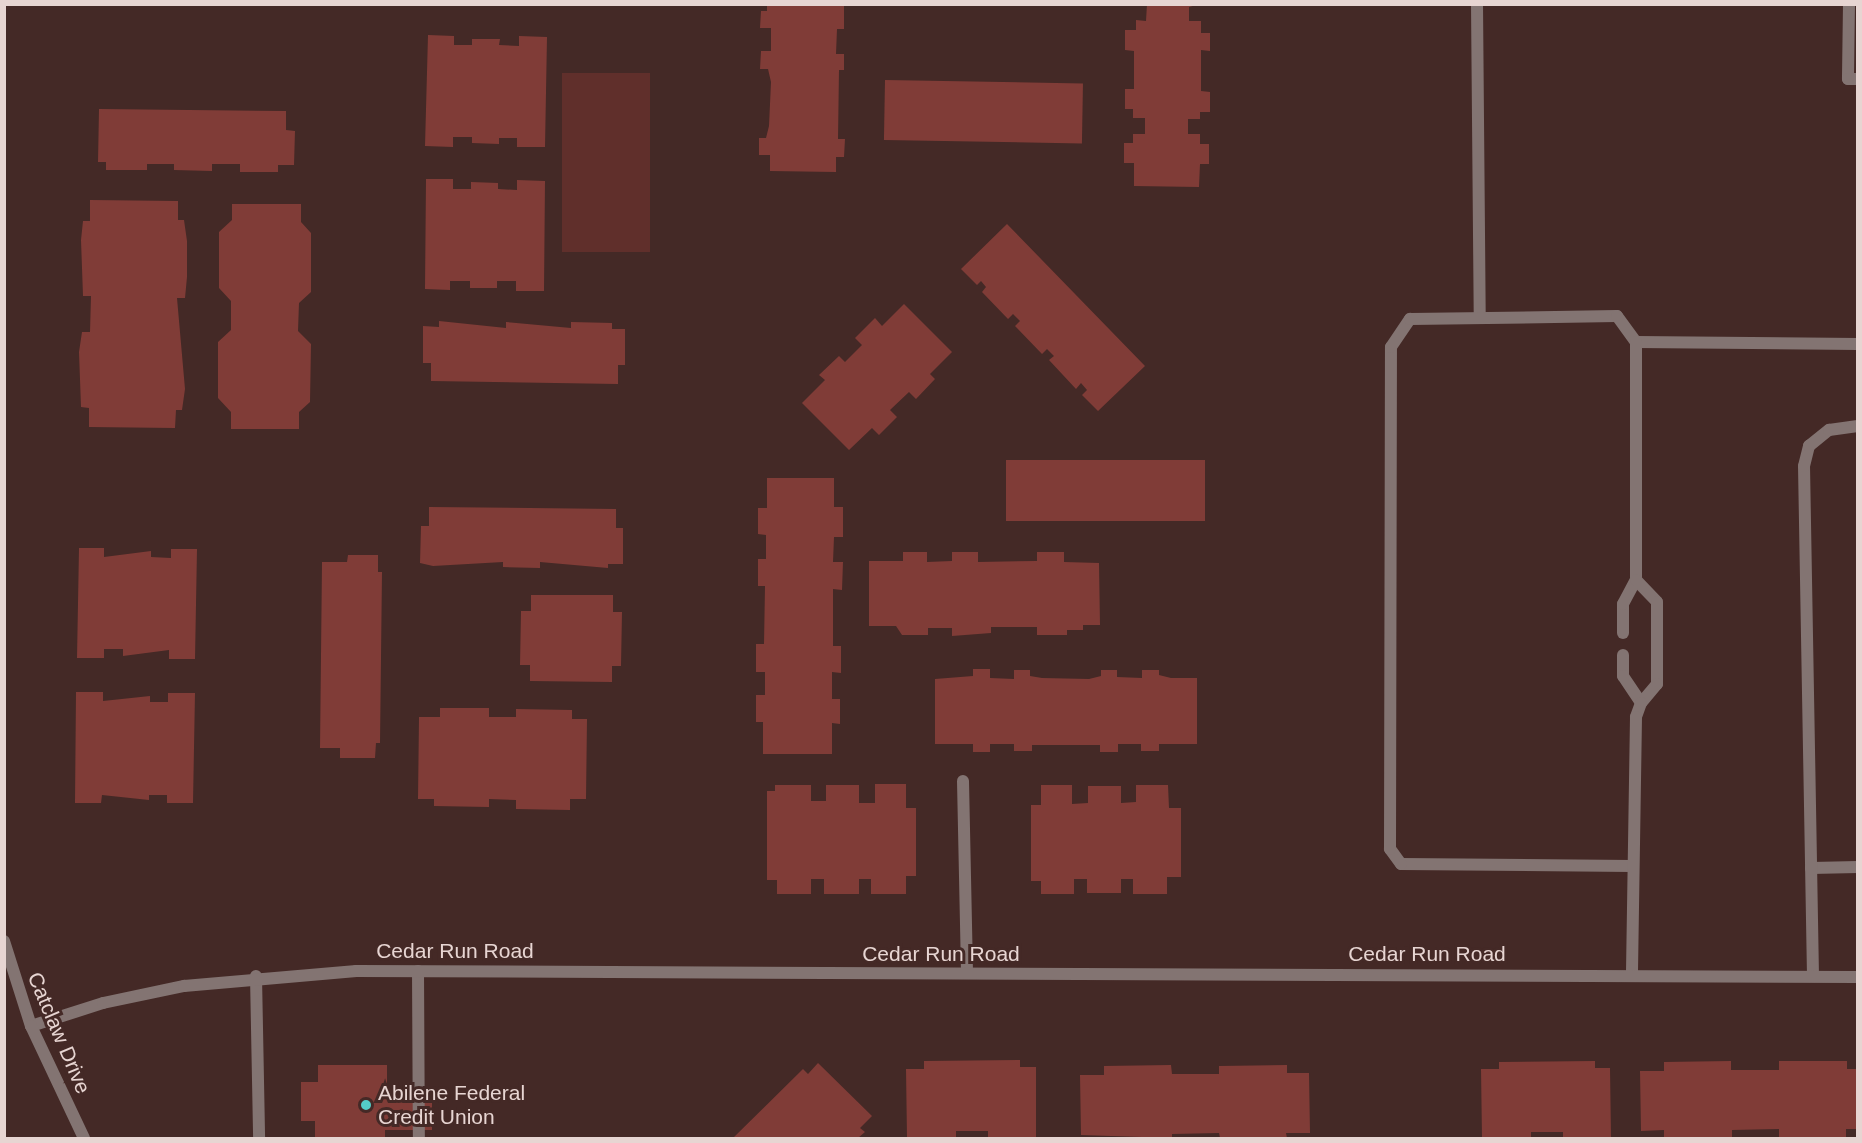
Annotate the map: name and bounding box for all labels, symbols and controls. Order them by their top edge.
street label: Cedar Run Road [376,938,534,964]
street label: Cedar Run Road [862,941,1020,967]
street label: Cedar Run Road [1348,941,1506,967]
street label: Catclaw Drive [22,968,96,1098]
place label: Abilene Federal Credit Union [378,1080,525,1130]
marker: Abilene Federal Credit Union [359,1098,373,1112]

